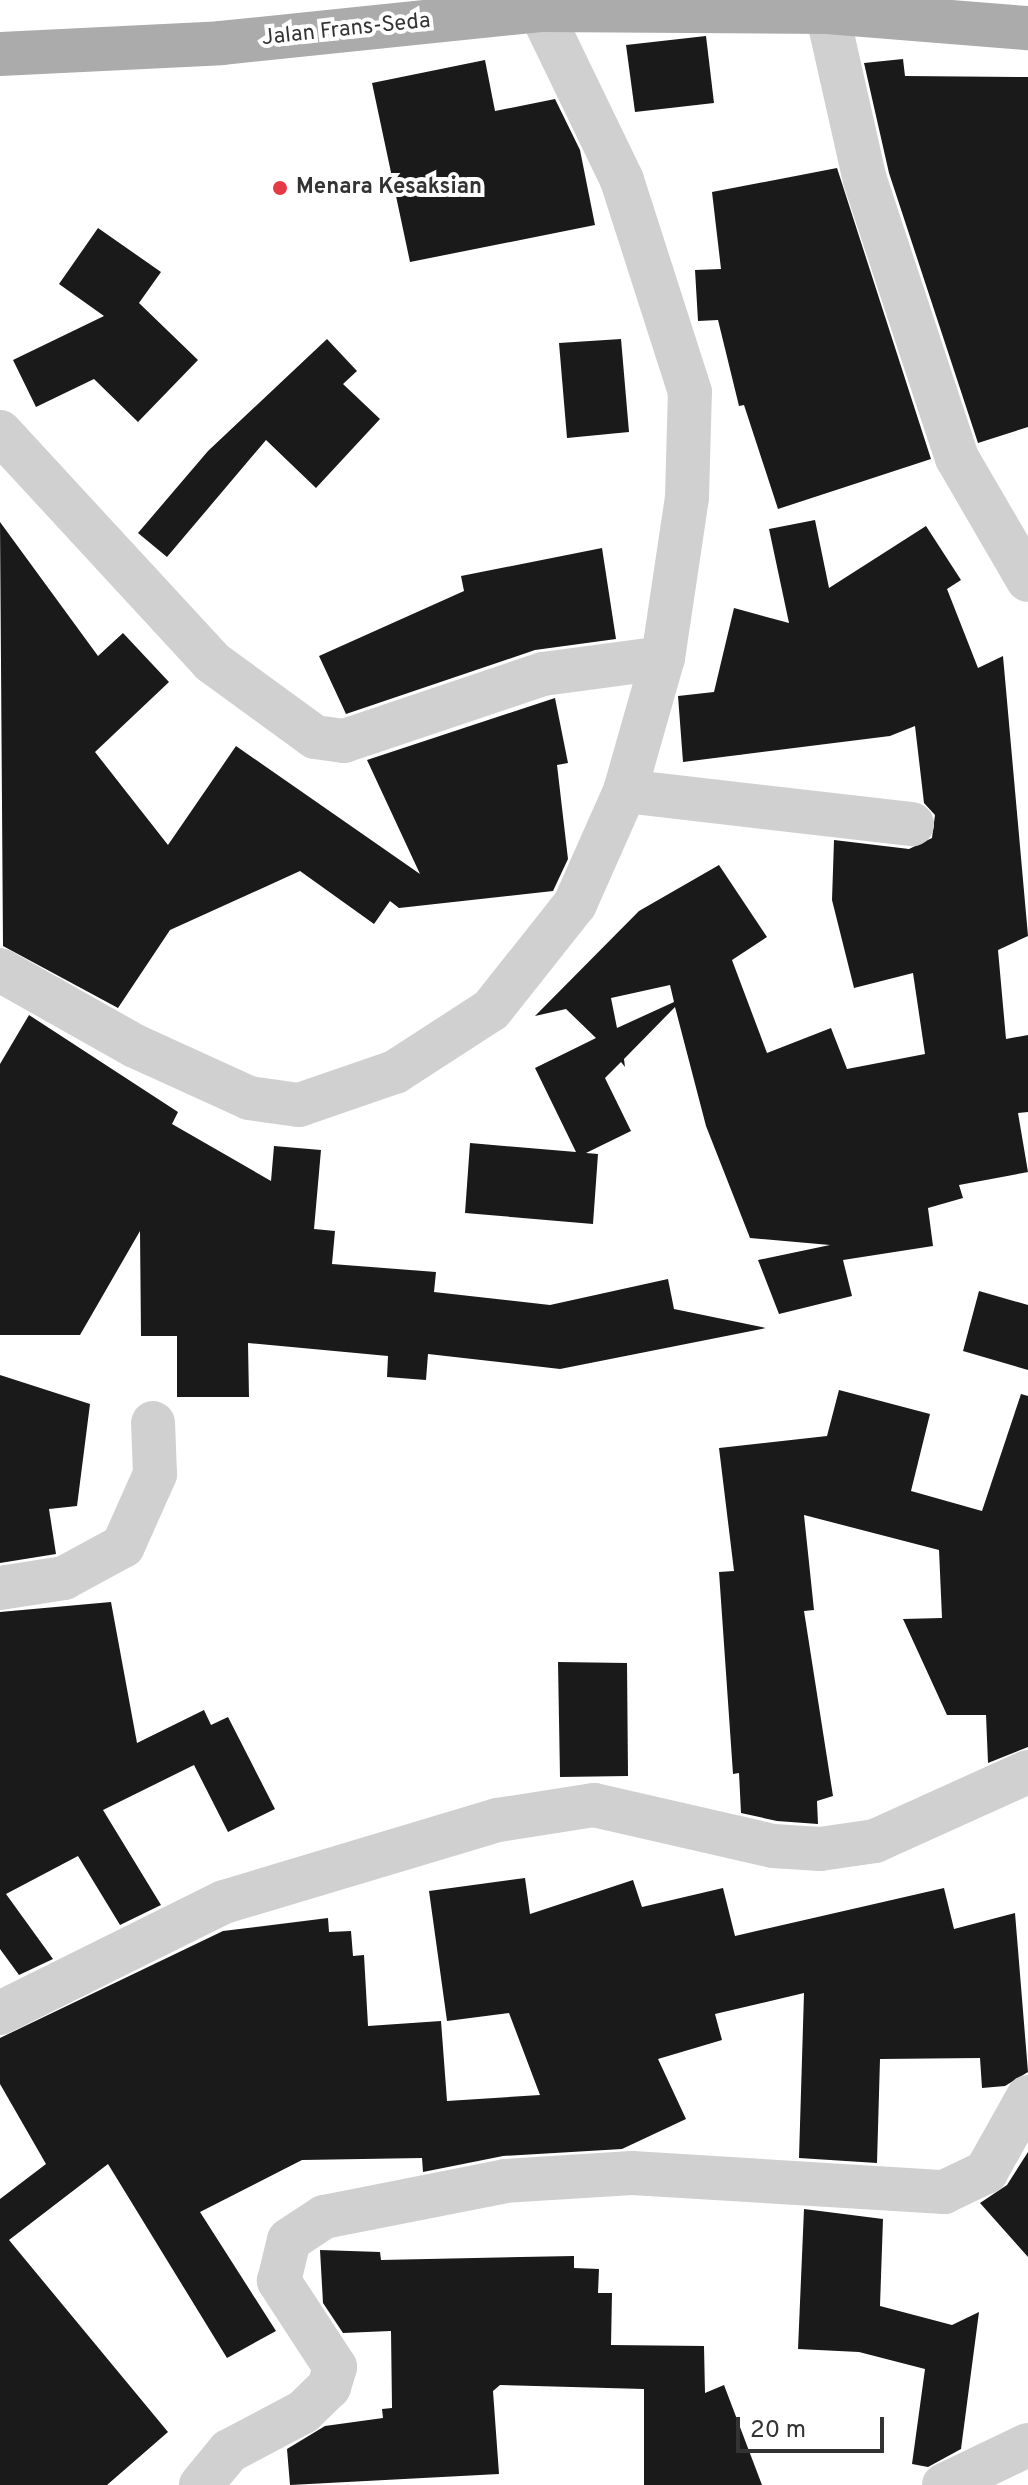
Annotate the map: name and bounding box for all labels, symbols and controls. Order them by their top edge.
street label: Jalan Frans-Seda [260,8,432,52]
place label: Menara Kesaksian [296,175,482,201]
marker: Menara Kesaksian [271,179,289,197]
scale bar [740,2401,888,2451]
text: 20 m [750,2416,806,2446]

